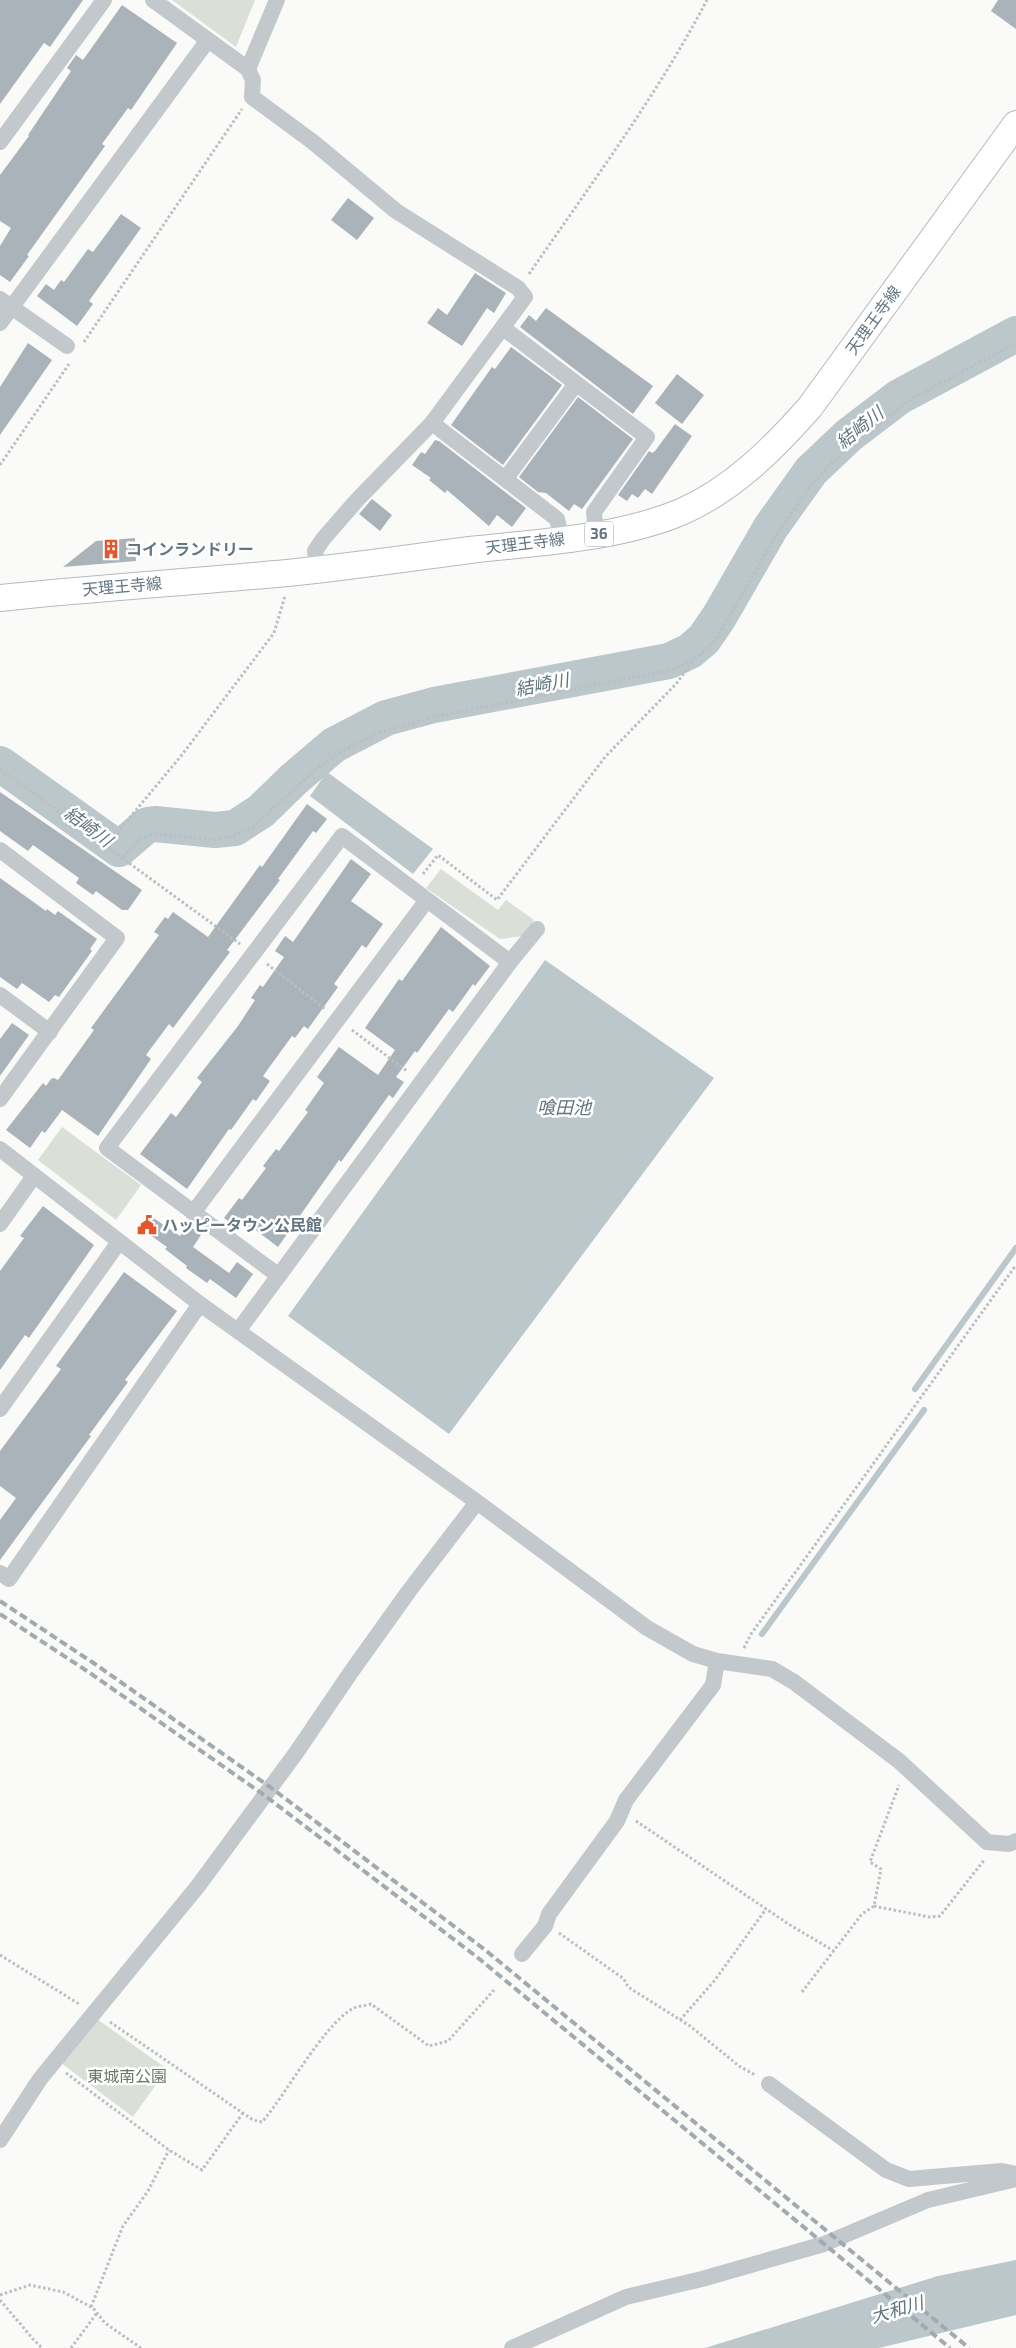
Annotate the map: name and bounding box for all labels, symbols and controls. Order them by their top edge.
street label: 天理王寺線 [841,282,904,358]
water label: 結崎川 [831,400,889,453]
road number: 36 [585,522,613,546]
street label: 天理王寺線 [484,528,566,557]
building icon: コインランドリー [100,538,122,560]
place label: コインランドリー [126,539,254,558]
street label: 天理王寺線 [81,573,163,598]
water label: 結崎川 [513,668,572,700]
water label: 結崎川 [60,801,119,852]
water label: 喰田池 [537,1096,593,1118]
public building icon: ハッピータウン公民館 [136,1214,158,1236]
place label: ハッピータウン公民館 [162,1215,322,1234]
park label: 東城南公園 [87,2066,167,2085]
water label: 大和川 [868,2290,928,2327]

